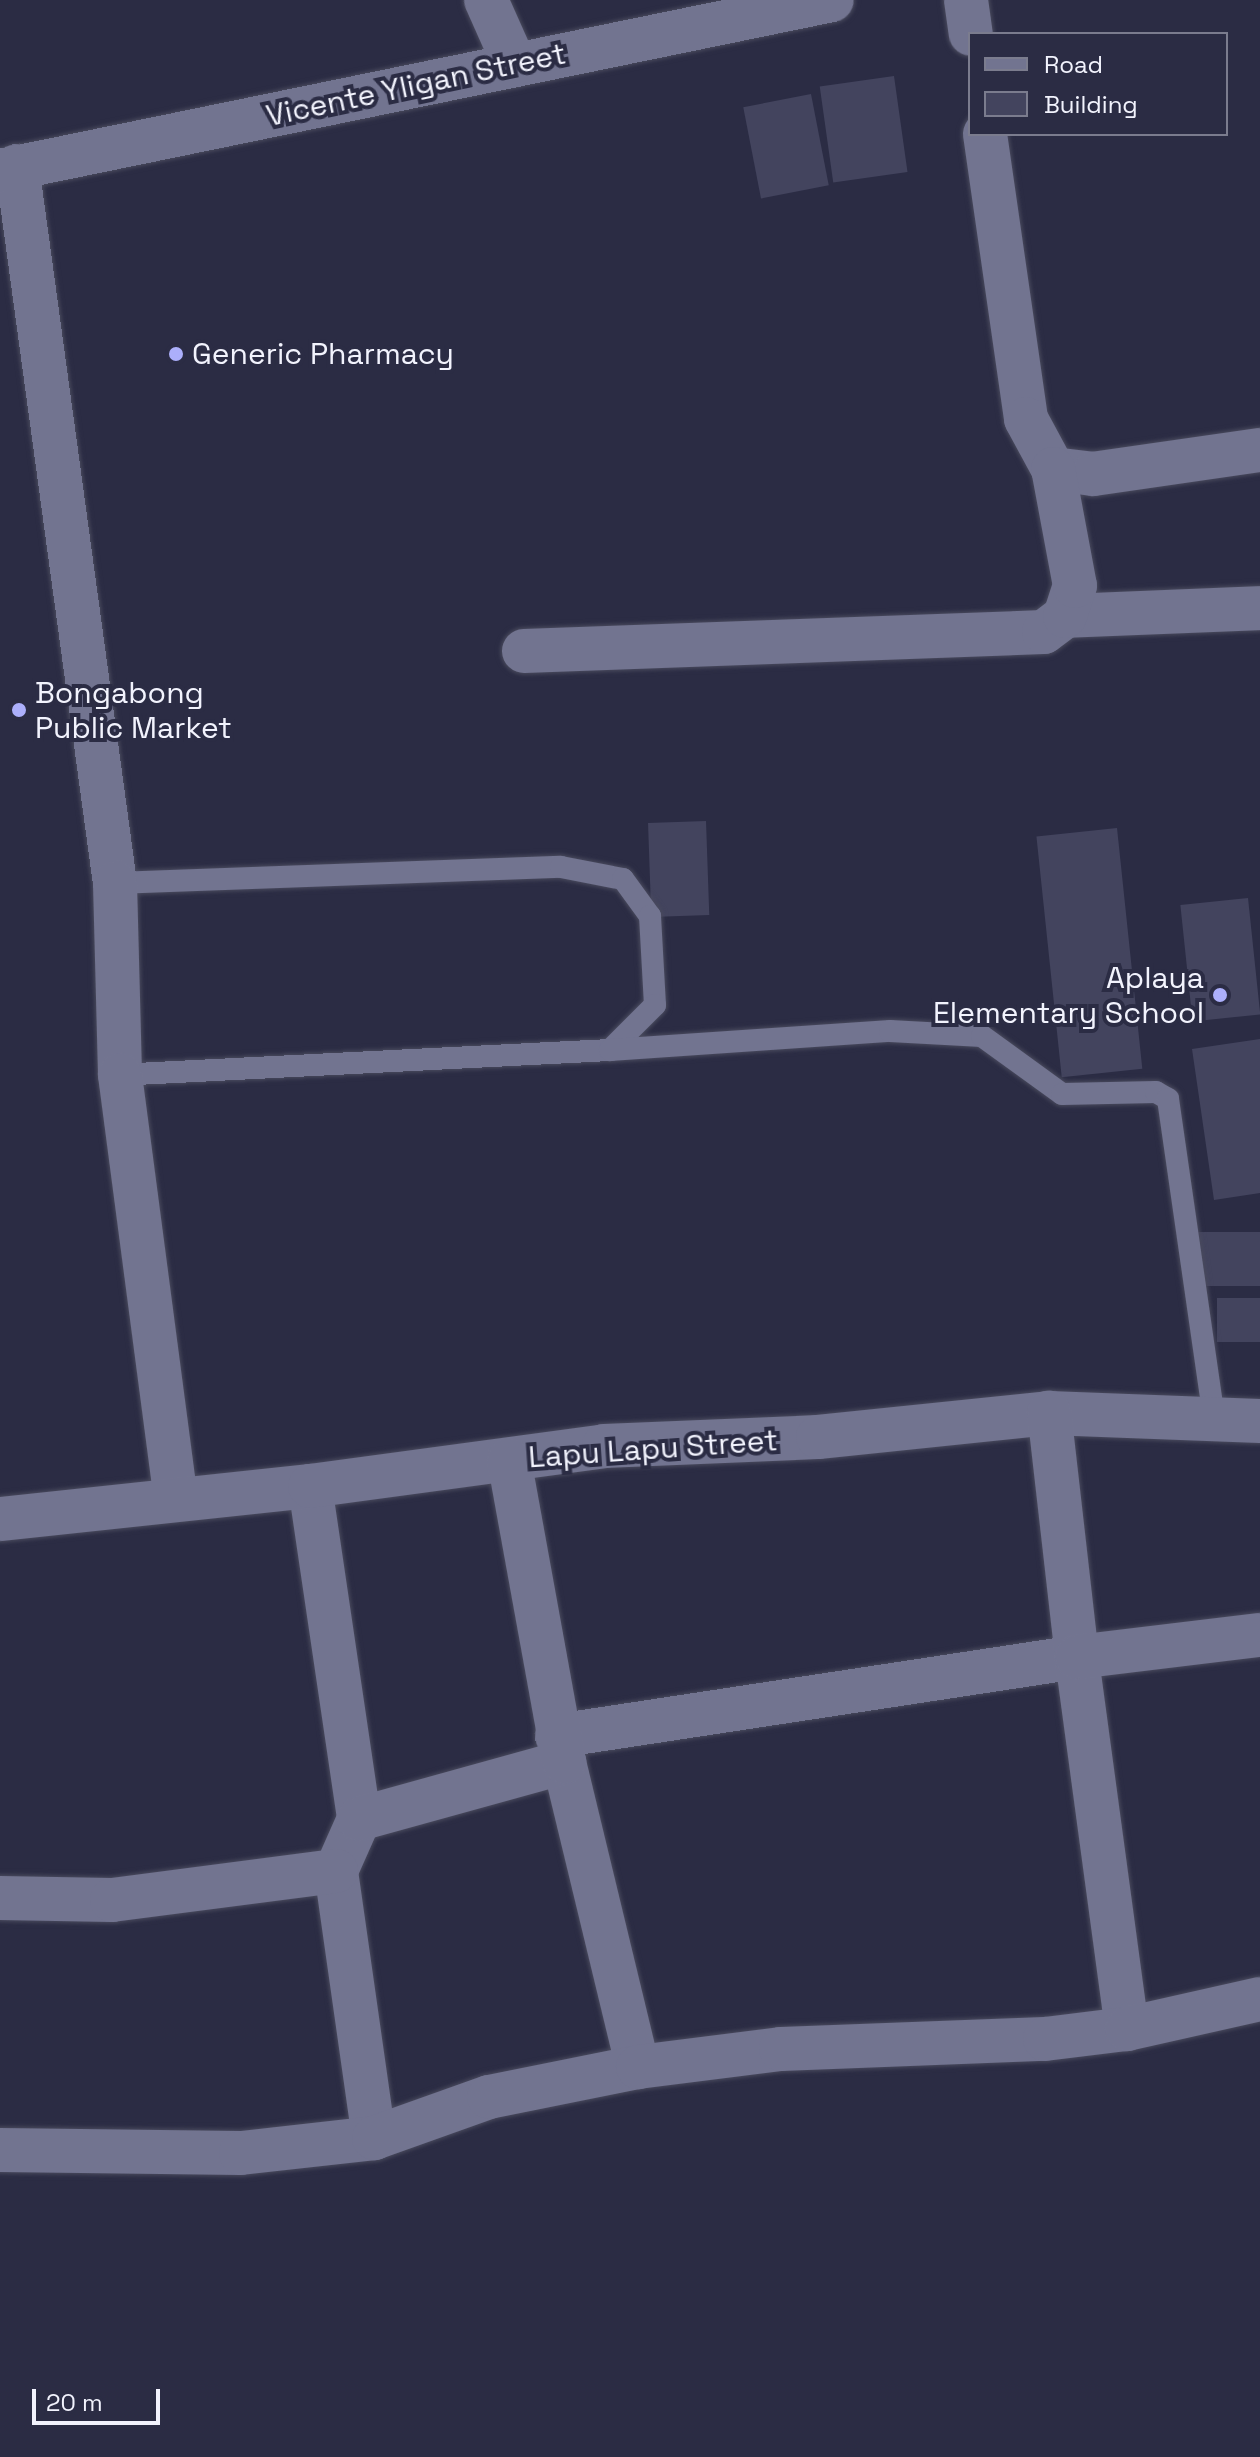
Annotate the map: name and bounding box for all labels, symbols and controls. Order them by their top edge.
legend [968,32,1228,136]
street label: Vicente Yligan Street [263,36,569,134]
text: Road [1044,49,1103,80]
text: Building [1044,89,1138,120]
place label: Generic Pharmacy [192,336,454,372]
marker: Generic Pharmacy [167,345,185,363]
place label: Bongabong Public Market [35,675,232,746]
marker: Bongabong Public Market [10,701,28,719]
place label: Aplaya Elementary School [933,960,1204,1030]
marker: Aplaya Elementary School [1211,986,1229,1004]
street label: Lapu Lapu Street [527,1422,779,1476]
scale bar [36,2373,164,2423]
text: 20 m [46,2387,103,2418]

